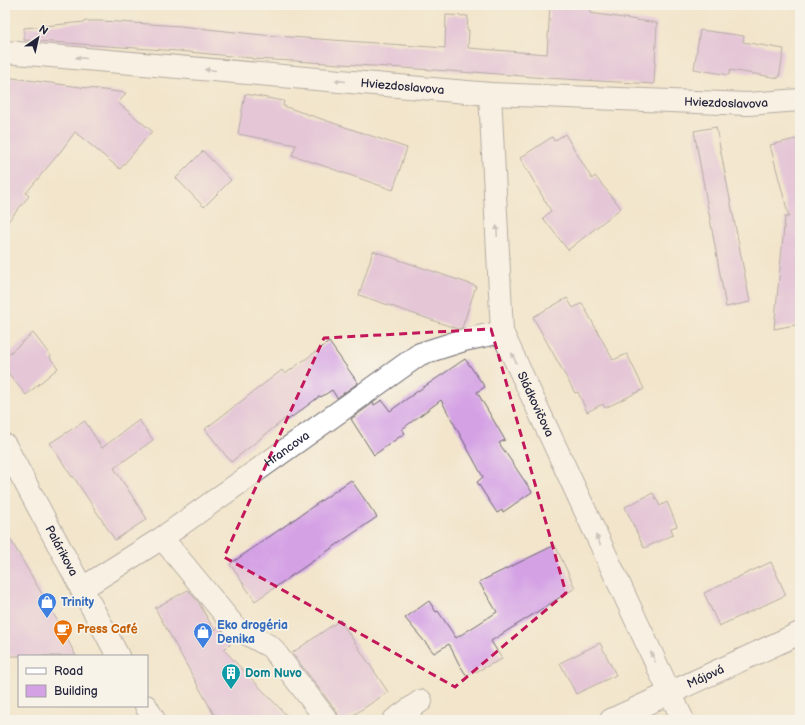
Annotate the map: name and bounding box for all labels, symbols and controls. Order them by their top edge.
north arrow [18,18,58,58]
text: N [36,22,50,38]
one-way arrow [75,55,87,62]
one-way arrow [204,66,216,73]
street label: Hviezdoslavova [360,75,445,98]
one-way arrow [334,77,346,84]
street label: Hviezdoslavova [684,94,769,112]
one-way arrow [494,224,500,237]
one-way arrow [511,353,517,364]
street label: Sládkovičova [514,369,557,439]
street label: Hrancova [261,428,312,470]
street label: Palárikova [42,523,81,579]
one-way arrow [595,534,601,545]
shop icon: Trinity [36,591,58,619]
place label: Trinity [61,595,94,610]
cafe icon: Press Café [52,618,74,646]
place label: Eko drogéria Denika [217,618,288,647]
shop icon: Eko drogéria Denika [192,621,214,649]
place label: Press Café [77,622,138,637]
one-way arrow [650,652,656,663]
legend [18,655,148,707]
street label: Májová [685,661,727,692]
building icon: Dom Nuvo [220,662,242,690]
text: Road [54,664,83,679]
place label: Dom Nuvo [245,666,302,681]
text: Building [54,684,98,699]

